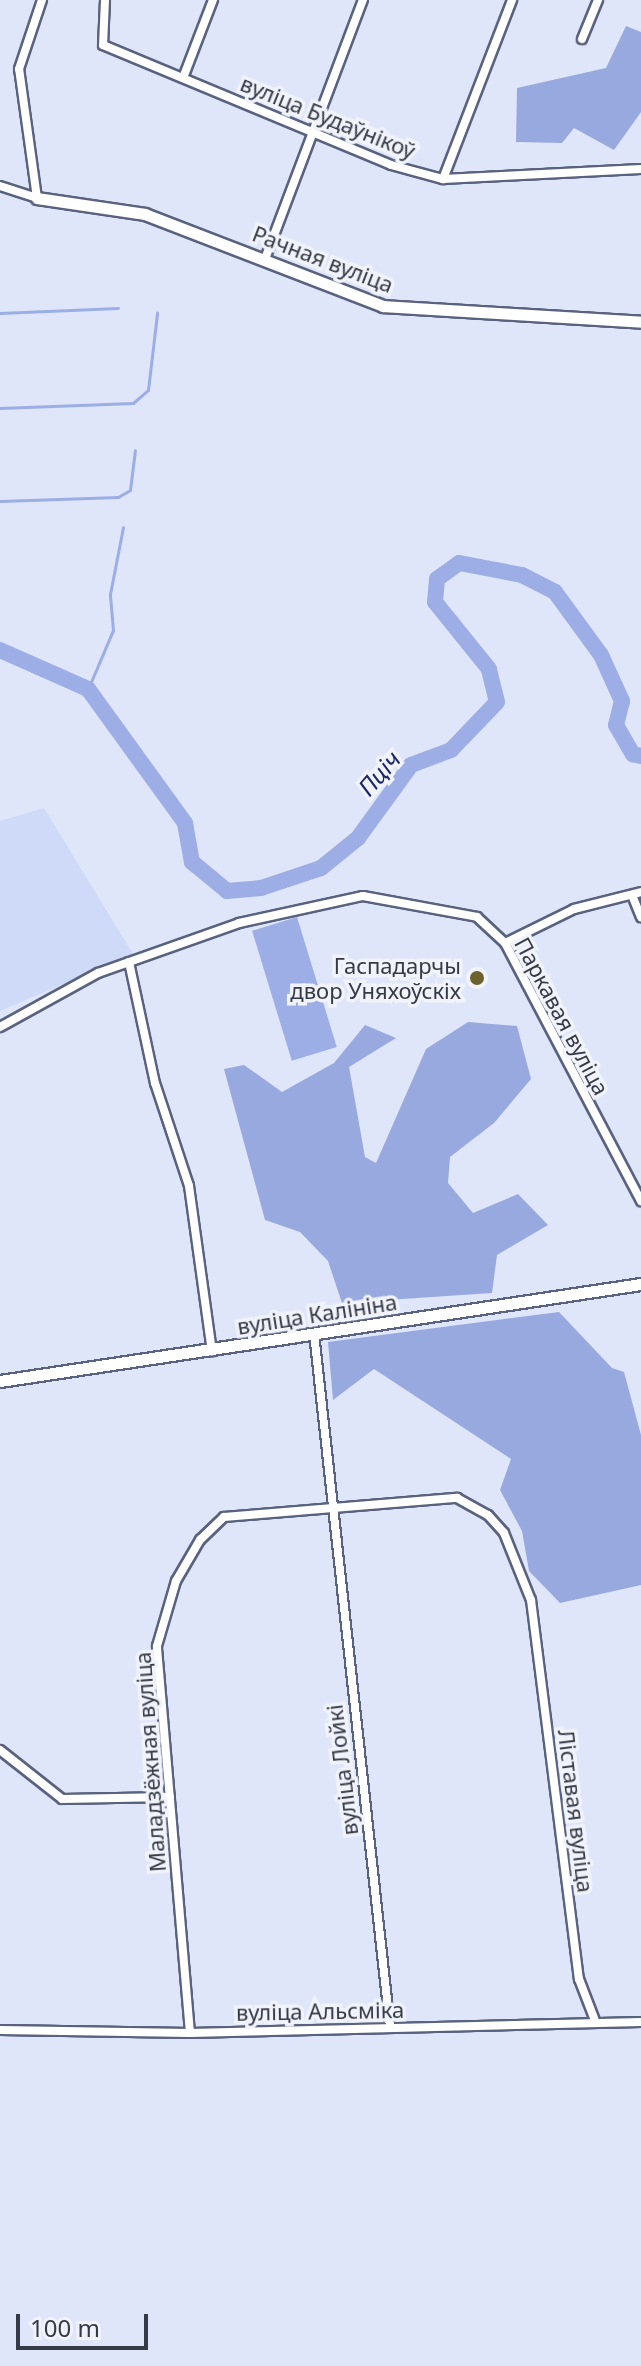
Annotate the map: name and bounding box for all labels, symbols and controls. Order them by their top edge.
street label: вуліца Будаўнікоў [237,70,419,164]
street label: Рачная вуліца [249,220,397,298]
water label: Пціч [352,745,406,801]
street label: Паркавая вуліца [509,933,615,1099]
place label: Гаспадарчы двор Уняхоўскіх [290,952,461,1004]
marker: Гаспадарчы двор Уняхоўскіх [468,969,486,987]
street label: вуліца Калініна [235,1288,399,1340]
street label: Маладзёжная вуліца [129,1651,171,1873]
street label: вуліца Лойкі [321,1703,363,1837]
street label: Ліставая вуліца [553,1728,599,1894]
street label: вуліца Альсміка [236,1996,404,2026]
scale bar [20,2298,152,2348]
text: 100 m [30,2311,100,2344]

